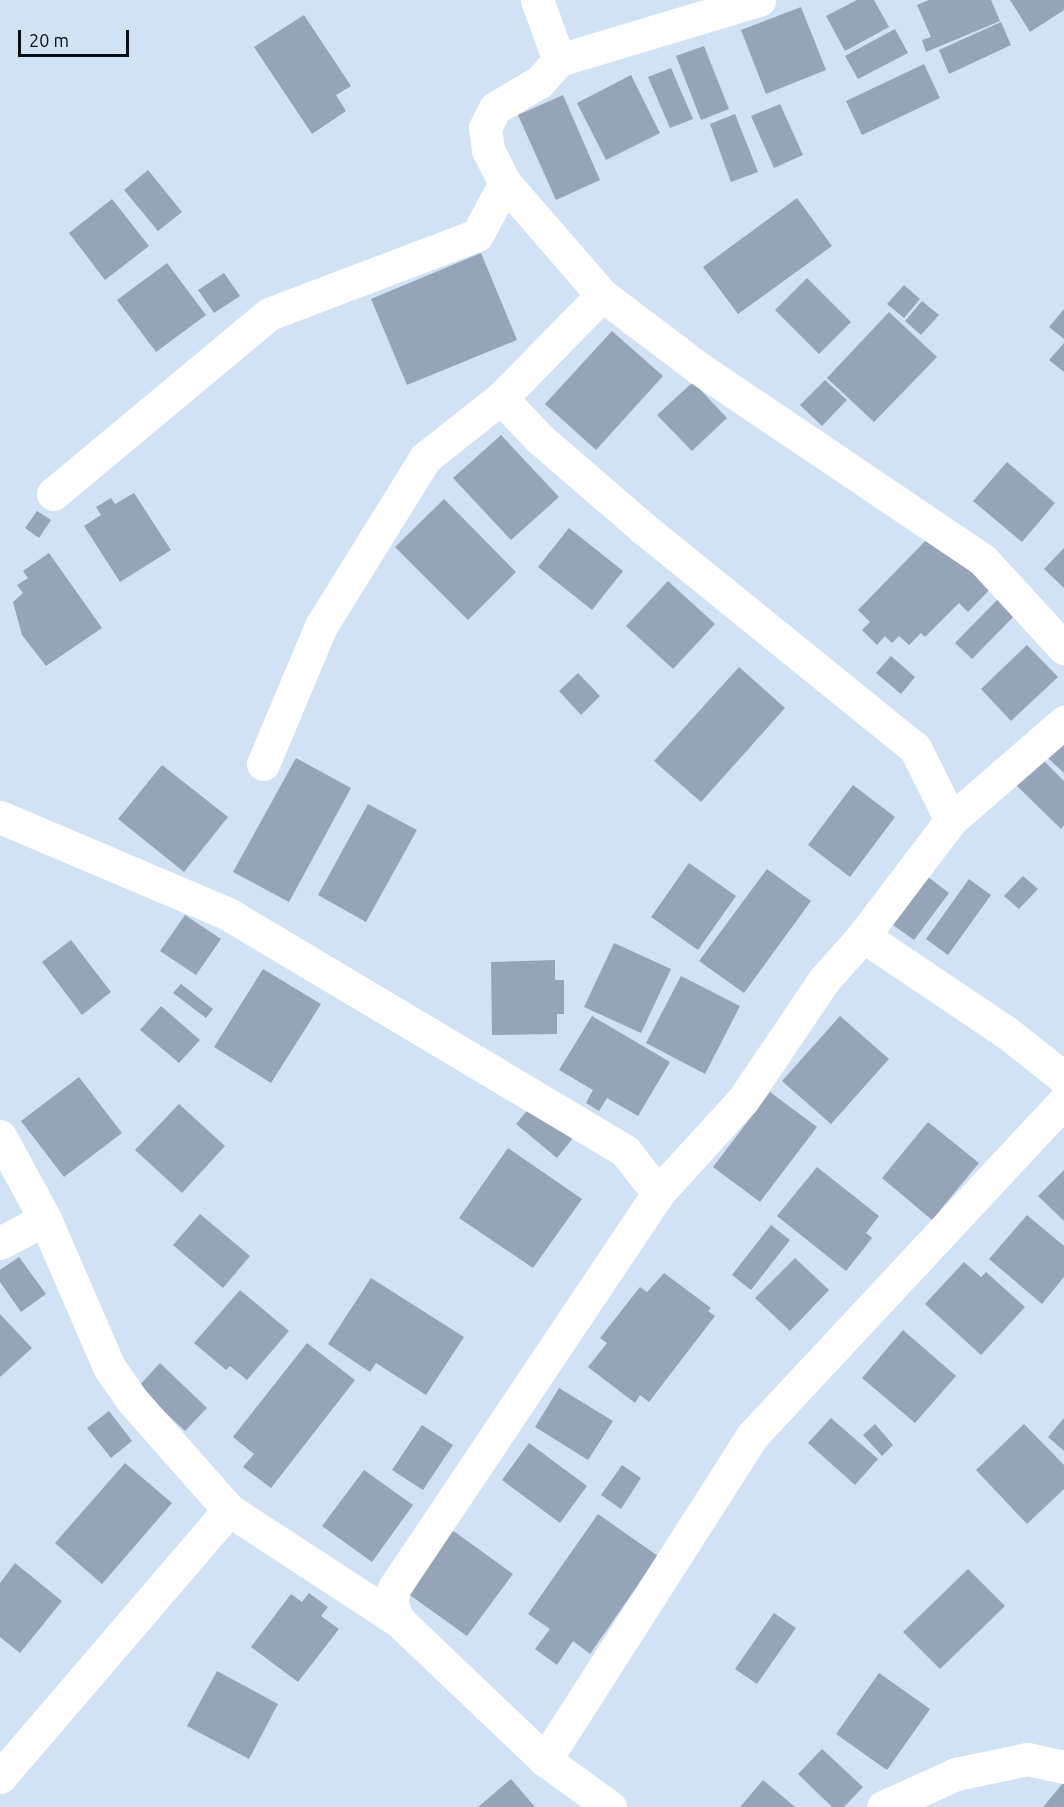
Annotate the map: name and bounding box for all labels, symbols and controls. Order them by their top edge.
scale bar [21,18,132,56]
text: 20 m [29,30,69,50]

